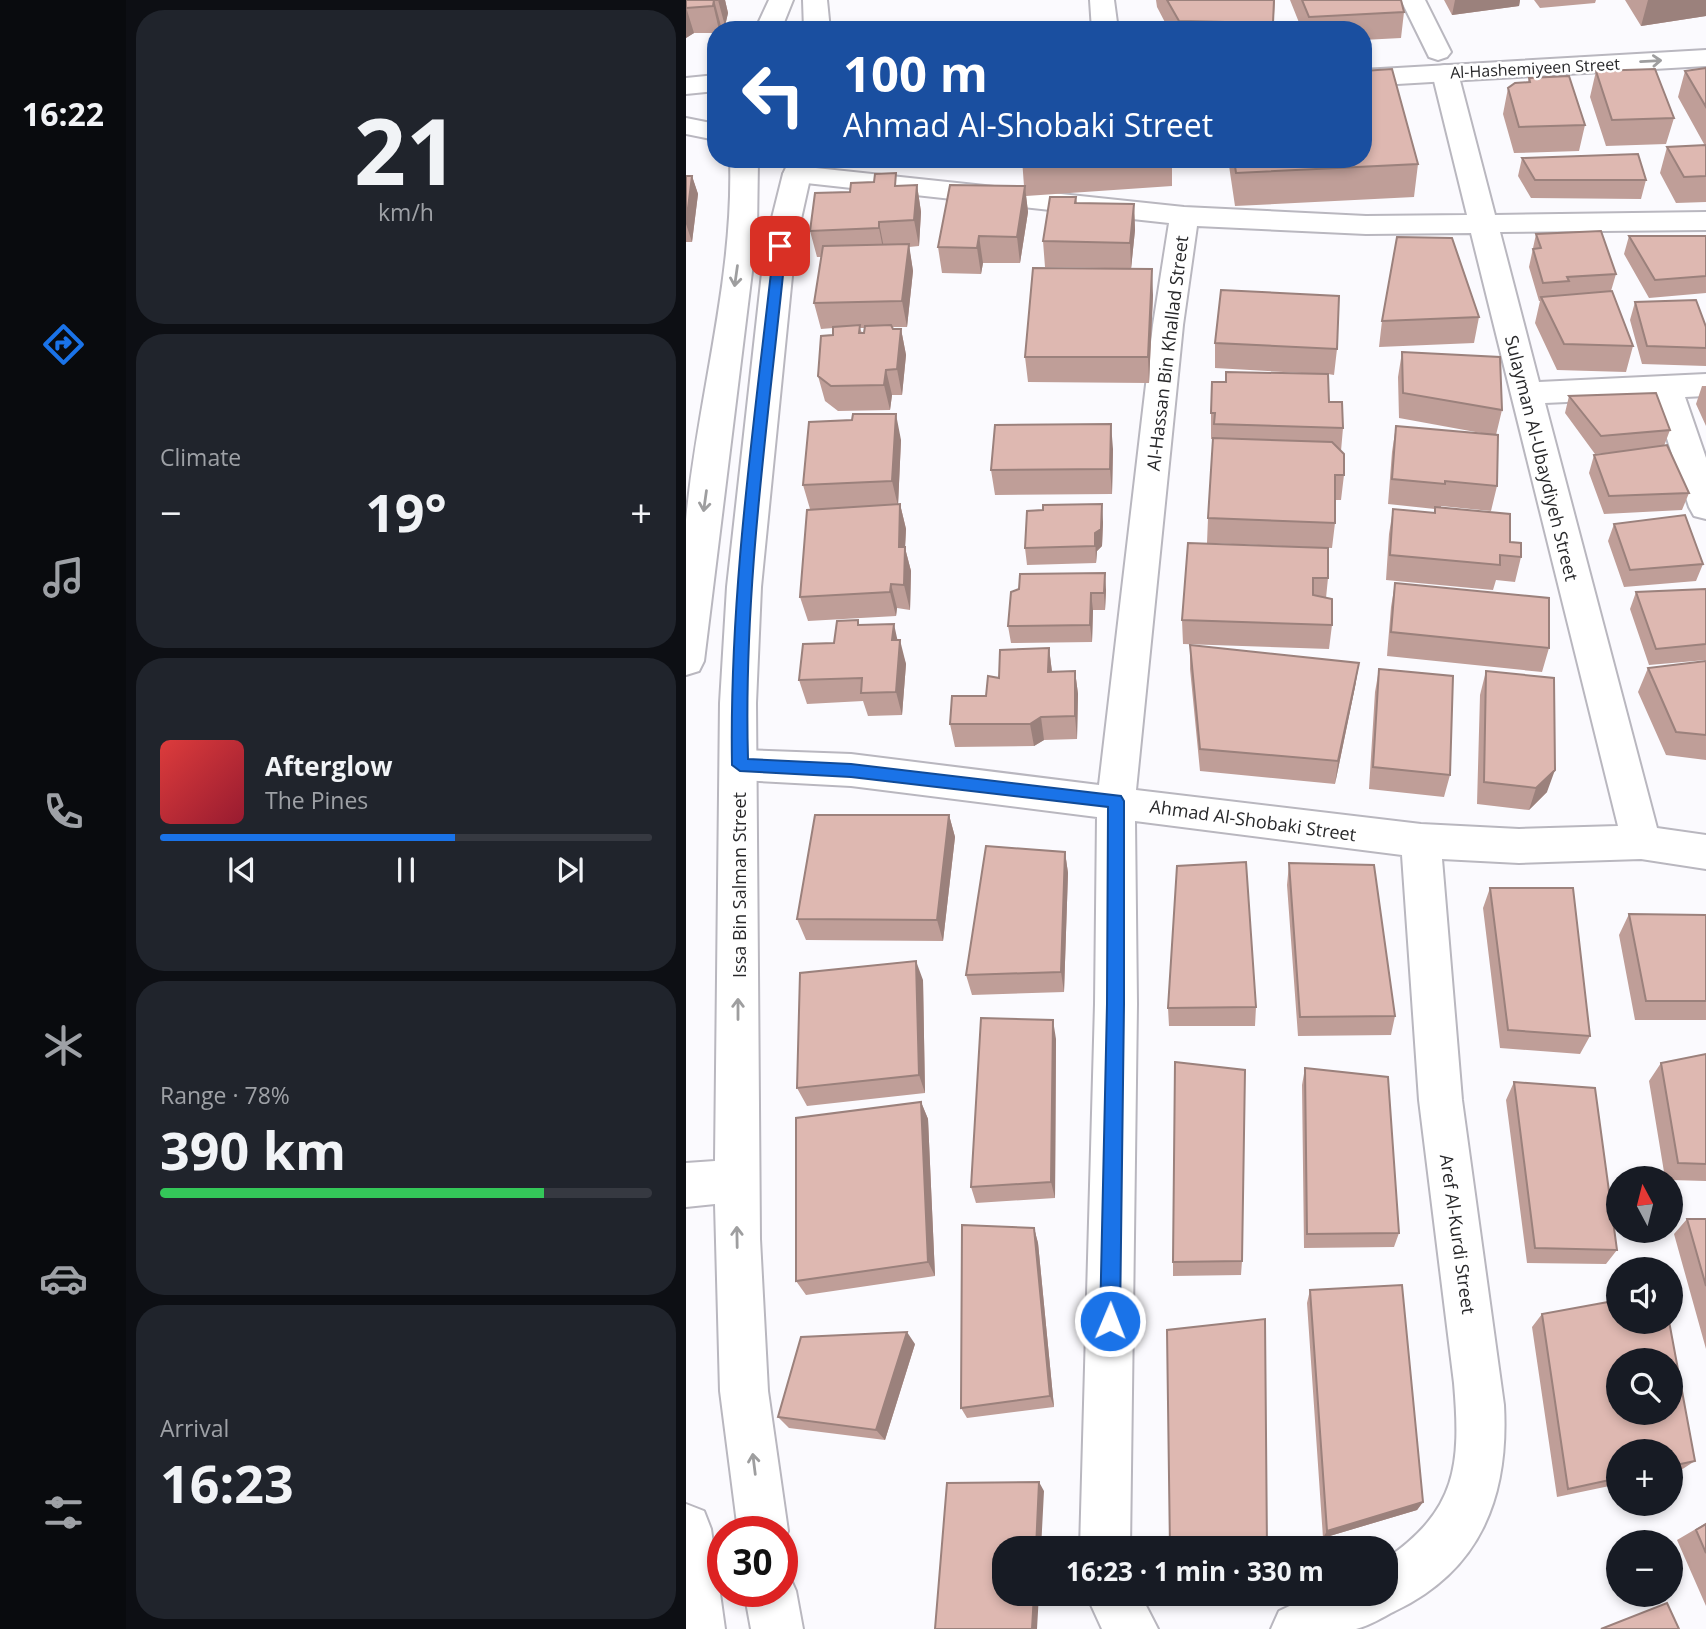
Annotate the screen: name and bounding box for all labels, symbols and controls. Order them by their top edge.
text: 100 m [843,40,988,106]
icon: left [728,49,819,140]
street label: Al-Hashemiyeen Street [1450,53,1621,83]
one-way arrow [1640,55,1663,68]
text: 21 [354,88,458,212]
text: 16:22 [22,92,104,135]
text: Ahmad Al-Shobaki Street [843,103,1213,146]
text: km/h [378,196,434,228]
pin [750,216,810,276]
icon: arrive [761,227,799,265]
street label: Al-Hassan Bin Khallad Street [1141,234,1193,472]
one-way arrow [730,264,743,287]
icon: directions [39,320,88,369]
street label: Sulayman Al-Ubaydiyeh Street [1500,333,1584,583]
text: Climate [160,441,241,473]
text: 19° [365,476,447,547]
text: − [160,486,182,538]
text: + [630,486,652,538]
one-way arrow [698,489,711,512]
icon: music [39,553,88,602]
text: Afterglow [265,748,392,784]
text: The Pines [265,784,368,816]
icon: phone [39,787,88,836]
street label: Issa Bin Salman Street [727,792,751,978]
street label: Ahmad Al-Shobaki Street [1148,794,1358,846]
icon: previous [223,851,261,889]
icon: pause [387,851,425,889]
icon: next [551,851,589,889]
one-way arrow [731,998,745,1021]
icon: climate [39,1021,88,1070]
text: Range · 78% [160,1079,290,1111]
text: 390 km [160,1114,346,1185]
street label: Aref Al-Kurdi Street [1435,1153,1481,1315]
north arrow [1606,1166,1684,1242]
map controls [1606,1166,1683,1607]
one-way arrow [730,1226,744,1249]
icon: car [39,1254,88,1303]
button: sound [1606,1257,1683,1334]
position arrow [1073,1284,1147,1358]
button: search [1606,1348,1683,1425]
text: Arrival [160,1412,229,1444]
button: + [1606,1439,1683,1516]
text: 16:23 [160,1447,294,1518]
one-way arrow [747,1453,760,1475]
icon: filters [39,1488,88,1537]
speed limit sign: 30 [707,1516,798,1607]
button: − [1606,1530,1683,1607]
text: 16:23 · 1 min · 330 m [1066,1553,1324,1589]

